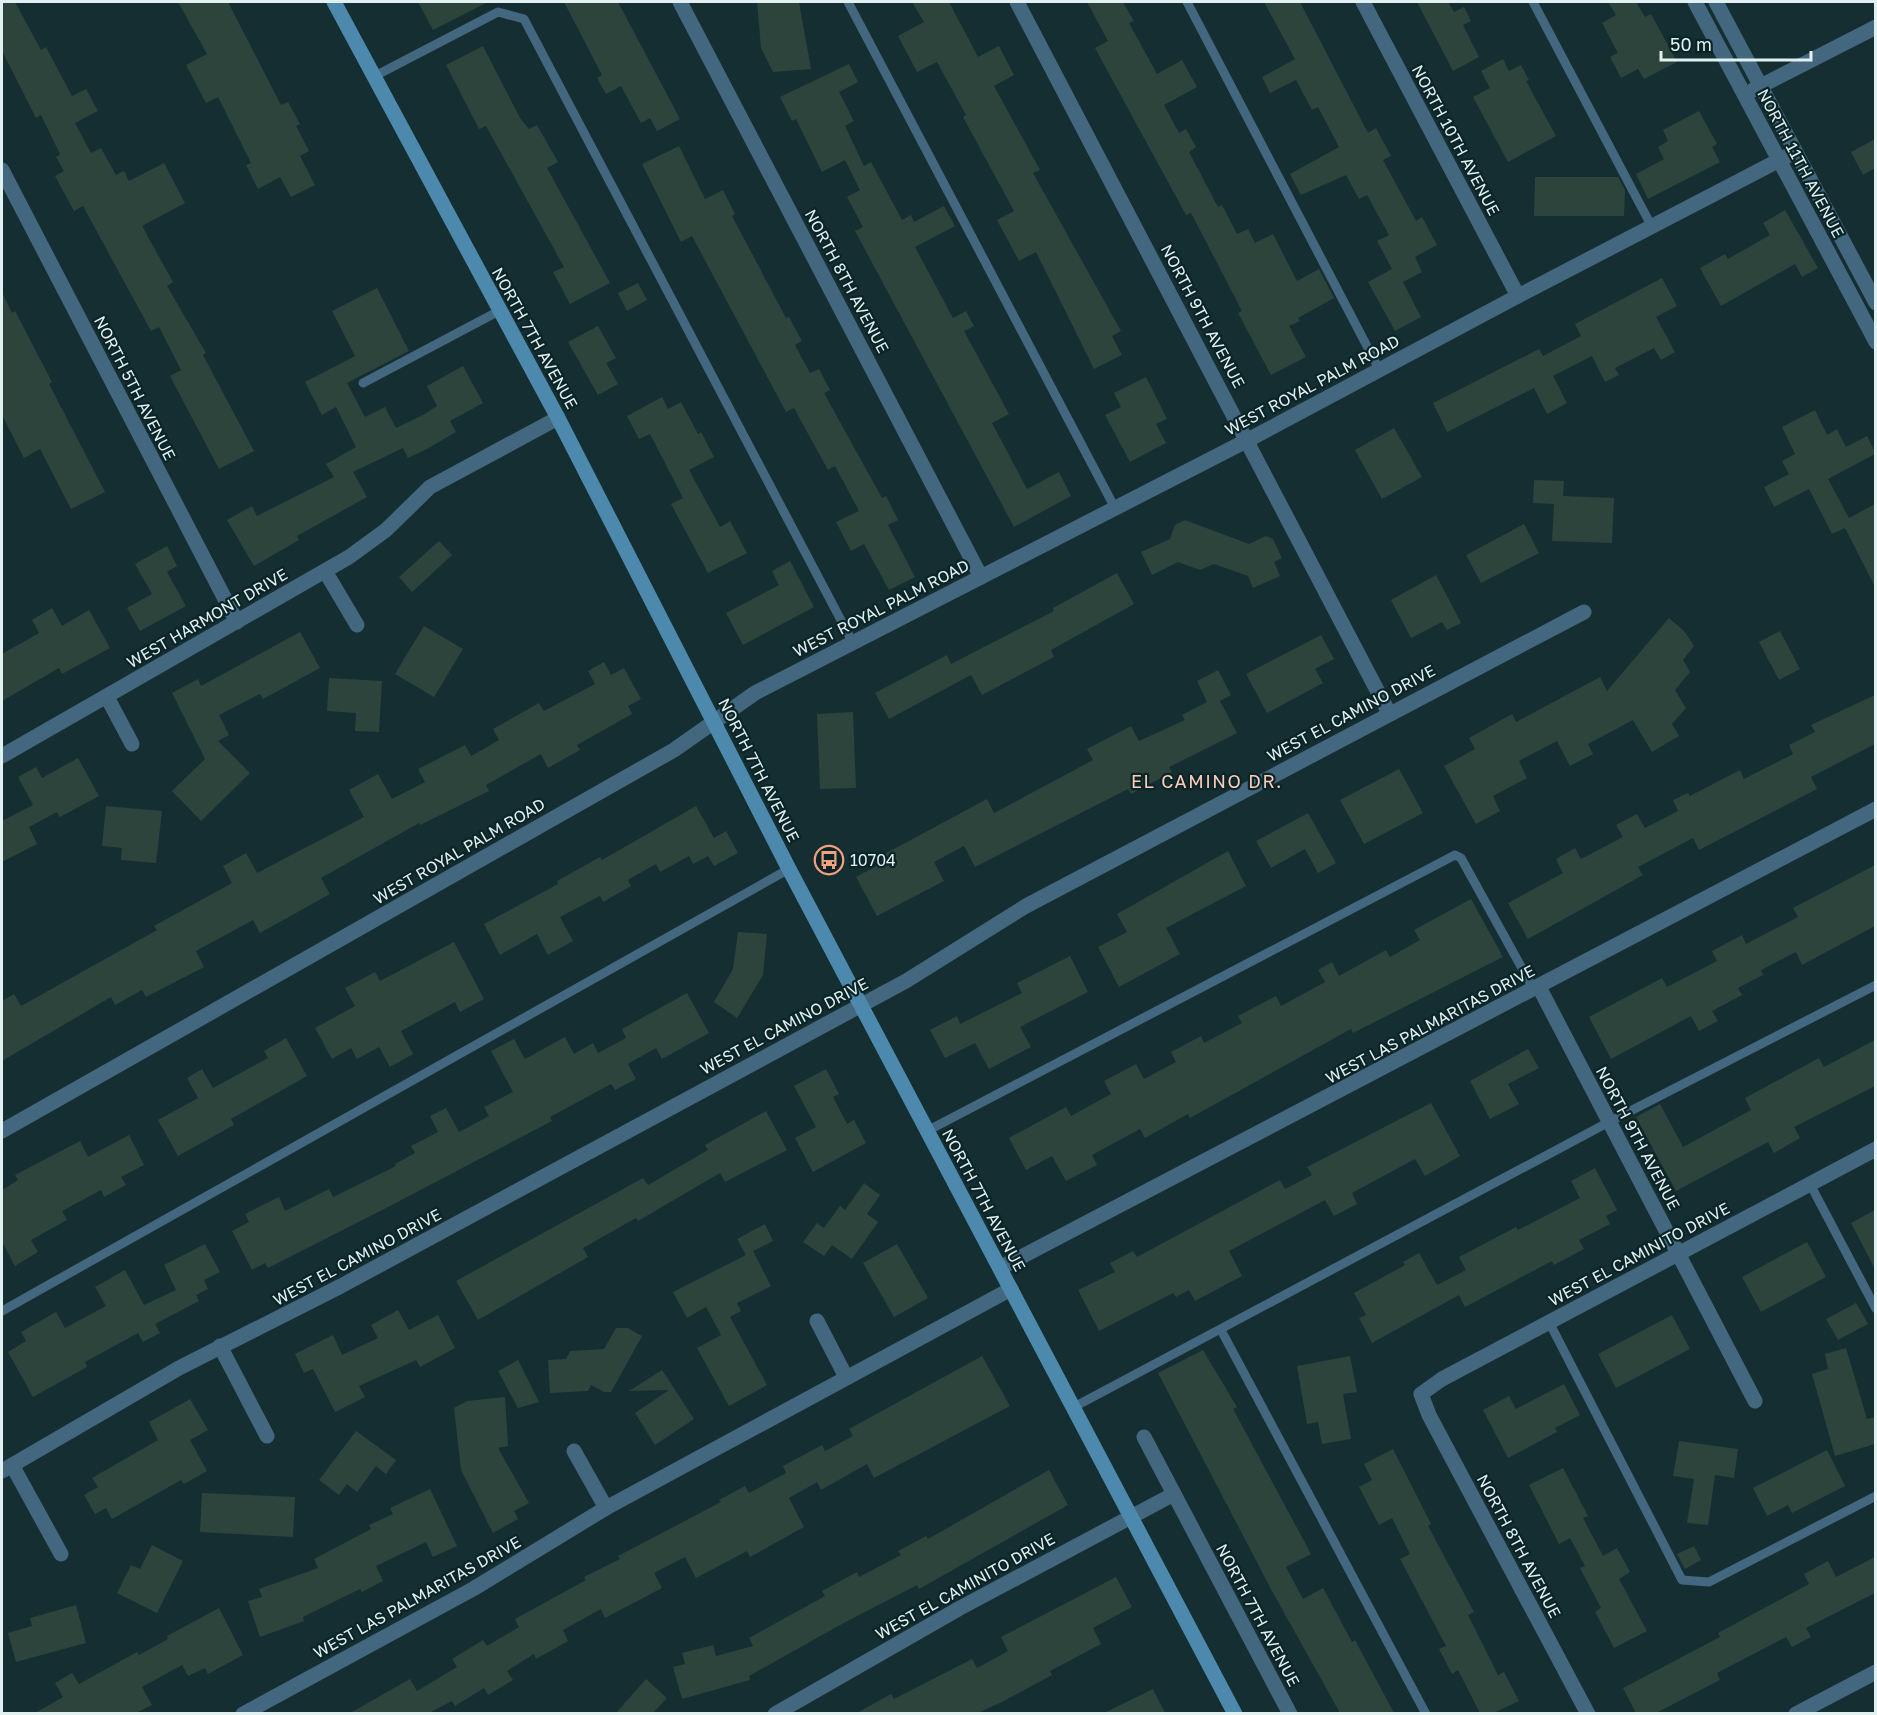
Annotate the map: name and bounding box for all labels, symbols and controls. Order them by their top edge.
scale bar [1661,24,1811,62]
text: 50 m [1670,33,1712,55]
street label: NORTH 10TH AVENUE [1408,61,1504,219]
street label: NORTH 11TH AVENUE [1753,85,1849,241]
street label: NORTH 8TH AVENUE [801,206,893,356]
street label: NORTH 9TH AVENUE [1157,241,1249,391]
street label: NORTH 7TH AVENUE [488,264,582,412]
street label: NORTH 5TH AVENUE [90,312,180,464]
street label: WEST ROYAL PALM ROAD [1221,330,1403,440]
street label: WEST ROYAL PALM ROAD [790,555,972,661]
street label: WEST HARMONT DRIVE [123,564,291,672]
street label: WEST EL CAMINO DRIVE [1263,660,1439,766]
street label: NORTH 7TH AVENUE [714,695,804,845]
district label: EL CAMINO DR. [1131,770,1283,792]
street label: WEST ROYAL PALM ROAD [370,794,548,908]
bus stop icon: 10704 [813,844,845,876]
place label: 10704 [850,850,896,870]
street label: WEST LAS PALMARITAS DRIVE [1322,960,1538,1088]
street label: WEST EL CAMINO DRIVE [696,973,872,1079]
street label: NORTH 9TH AVENUE [1592,1063,1684,1213]
street label: NORTH 7TH AVENUE [938,1125,1030,1275]
street label: WEST EL CAMINITO DRIVE [1545,1198,1733,1310]
street label: WEST EL CAMINO DRIVE [269,1204,445,1310]
street label: NORTH 8TH AVENUE [1473,1471,1565,1621]
street label: WEST EL CAMINITO DRIVE [872,1528,1058,1644]
street label: WEST LAS PALMARITAS DRIVE [310,1532,524,1662]
street label: NORTH 7TH AVENUE [1212,1540,1304,1690]

